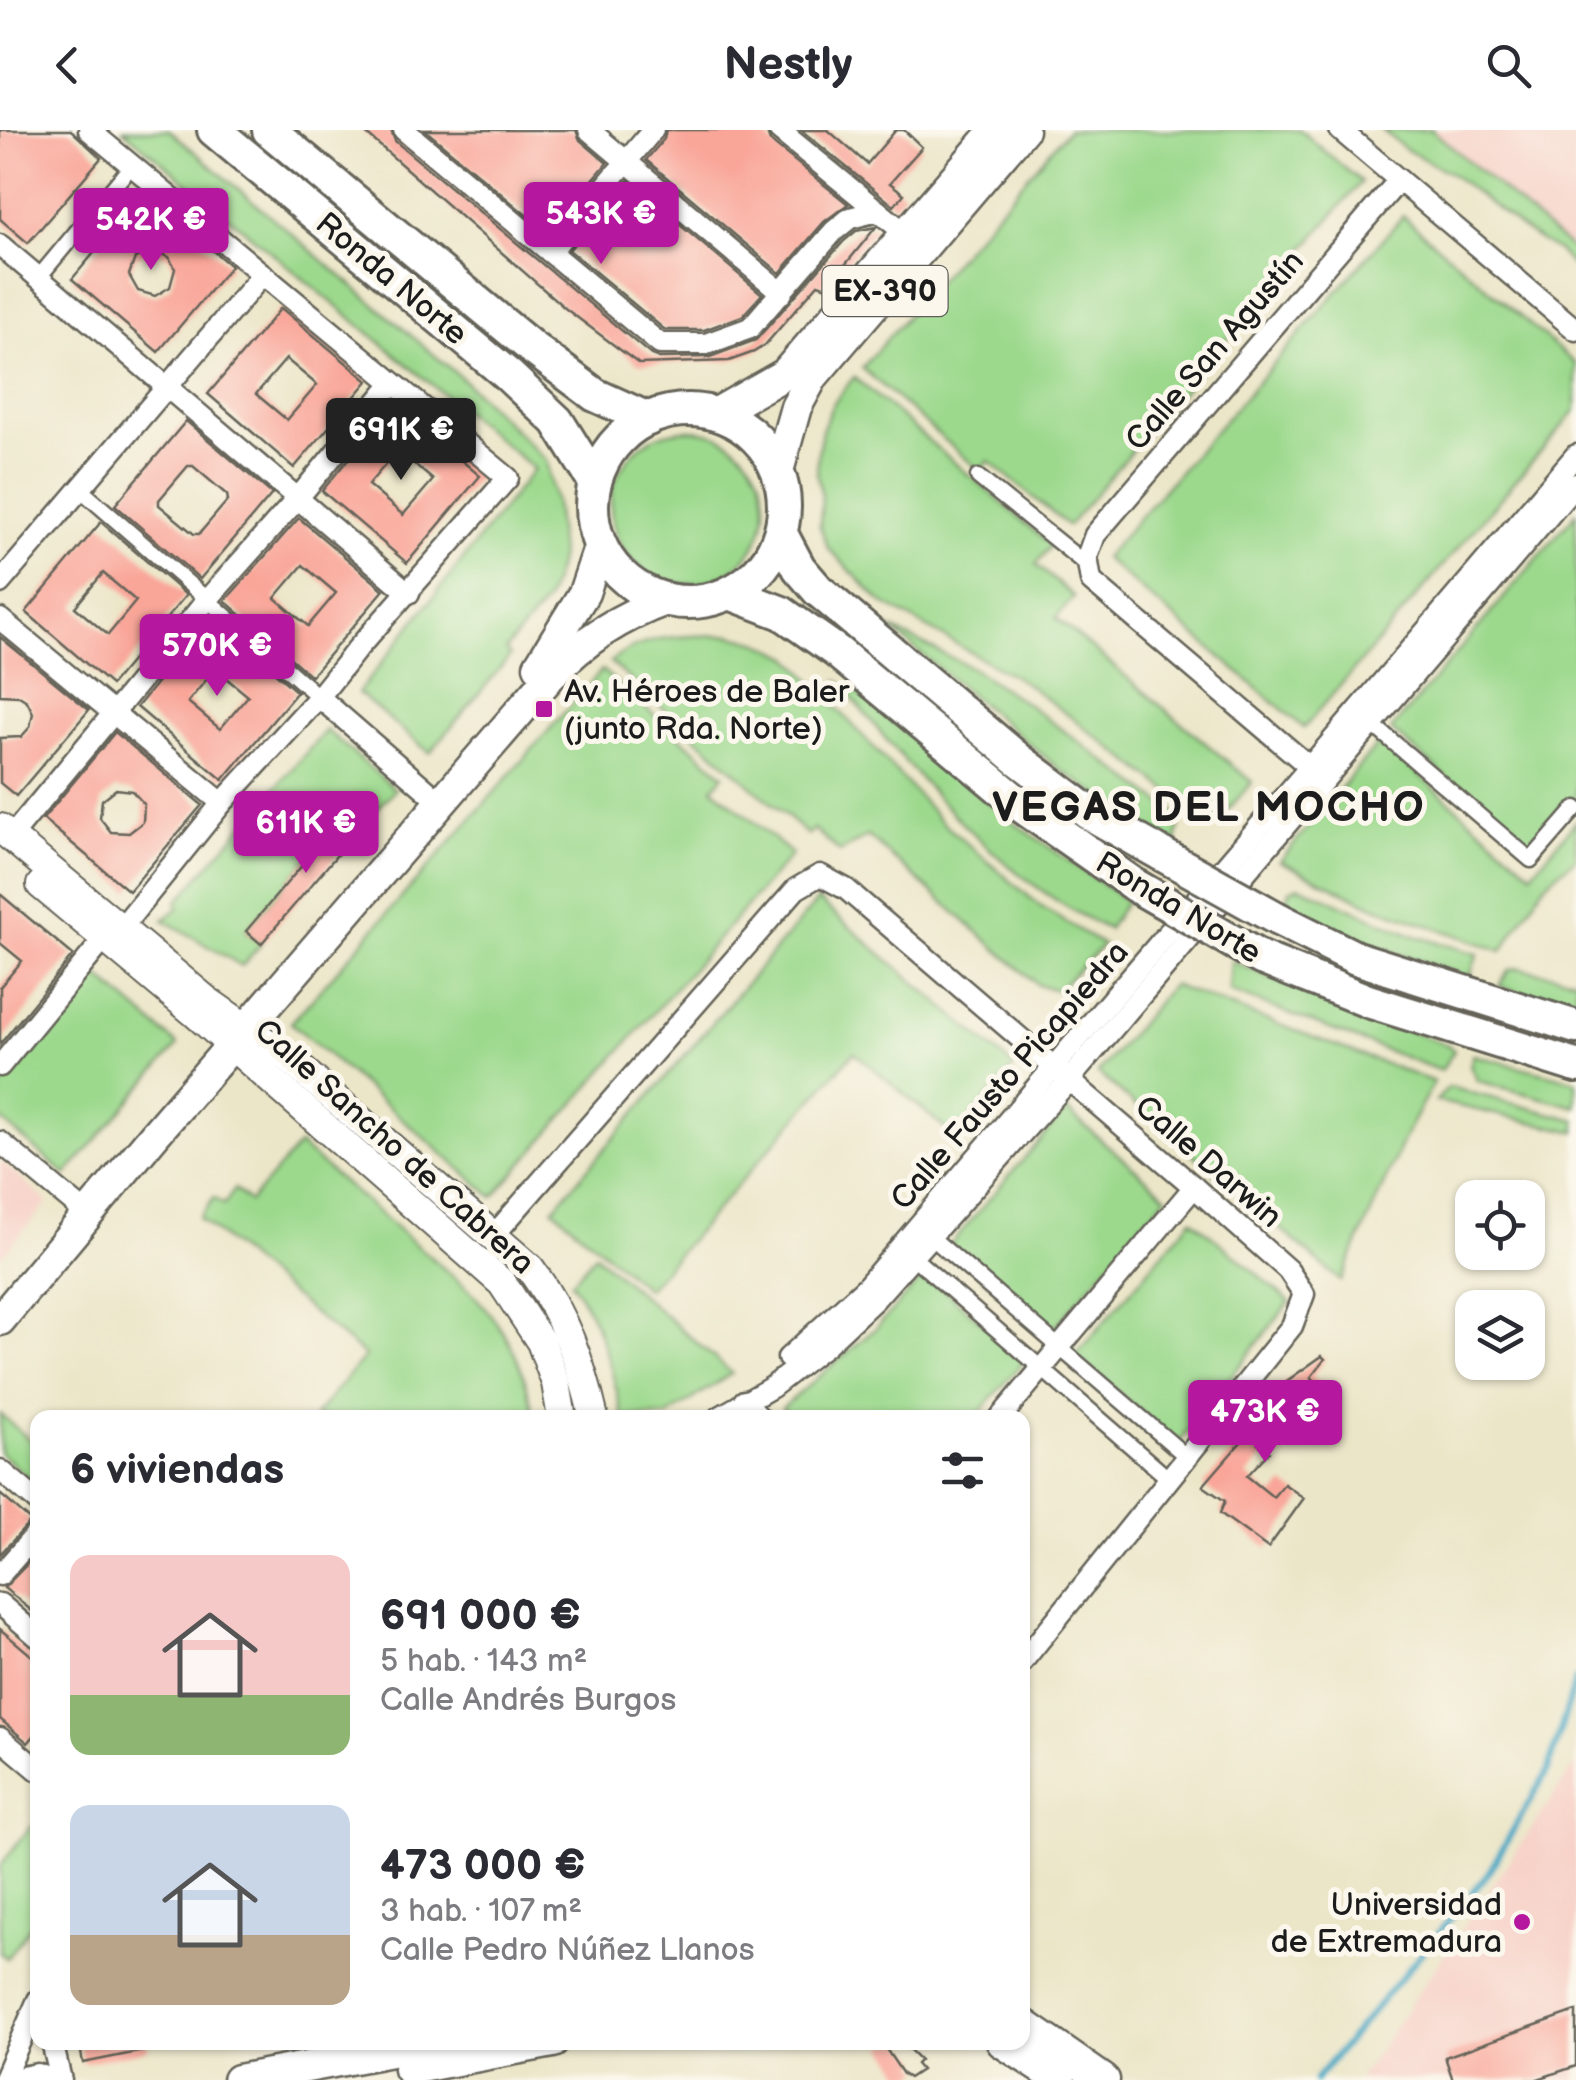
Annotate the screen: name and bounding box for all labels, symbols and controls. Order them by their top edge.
icon: back [40,38,95,93]
text: Nestly [724,38,852,93]
icon: search [1481,38,1536,93]
pin: 543K € [520,182,682,267]
pin: 542K € [70,188,232,273]
text: 543K € [546,195,656,234]
text: 542K € [95,201,207,240]
street label: Ronda Norte [307,204,475,354]
street label: Calle San Agustín [1118,243,1313,459]
road number: EX-390 [822,266,948,316]
pin: 691K € [320,398,482,483]
text: 691K € [348,411,454,450]
pin: 570K € [136,614,298,699]
text: 570K € [162,627,272,666]
place label: Av. Héroes de Baler (junto Rda. Norte) [564,673,850,749]
marker: Av. Héroes de Baler (junto Rda. Norte) [533,698,555,720]
district label: VEGAS DEL MOCHO [992,783,1426,834]
pin: 611K € [225,791,387,876]
text: 611K € [256,804,356,843]
street label: Ronda Norte [1088,844,1268,973]
street label: Calle Fausto Picapiedra [883,934,1137,1218]
street label: Calle Sancho de Cabrera [246,1011,542,1283]
street label: Calle Darwin [1127,1088,1290,1237]
map controls [1455,1180,1545,1380]
button: locate [1455,1180,1545,1270]
button: layers [1455,1290,1545,1380]
pin: 473K € [1184,1380,1346,1465]
text: 473K € [1210,1393,1320,1432]
icon: filters [935,1443,990,1498]
text: 6 viviendas [70,1445,284,1496]
text: 691 000 € [380,1591,581,1642]
icon: home [150,1595,270,1715]
text: 5 hab. · 143 m² [380,1642,587,1681]
text: Calle Andrés Burgos [380,1681,676,1720]
text: 473 000 € [380,1841,585,1892]
icon: home [150,1845,270,1965]
place label: Universidad de Extremadura [1271,1886,1502,1962]
text: 3 hab. · 107 m² [380,1892,582,1931]
marker: Universidad de Extremadura [1511,1911,1533,1933]
text: Calle Pedro Núñez Llanos [380,1931,755,1970]

